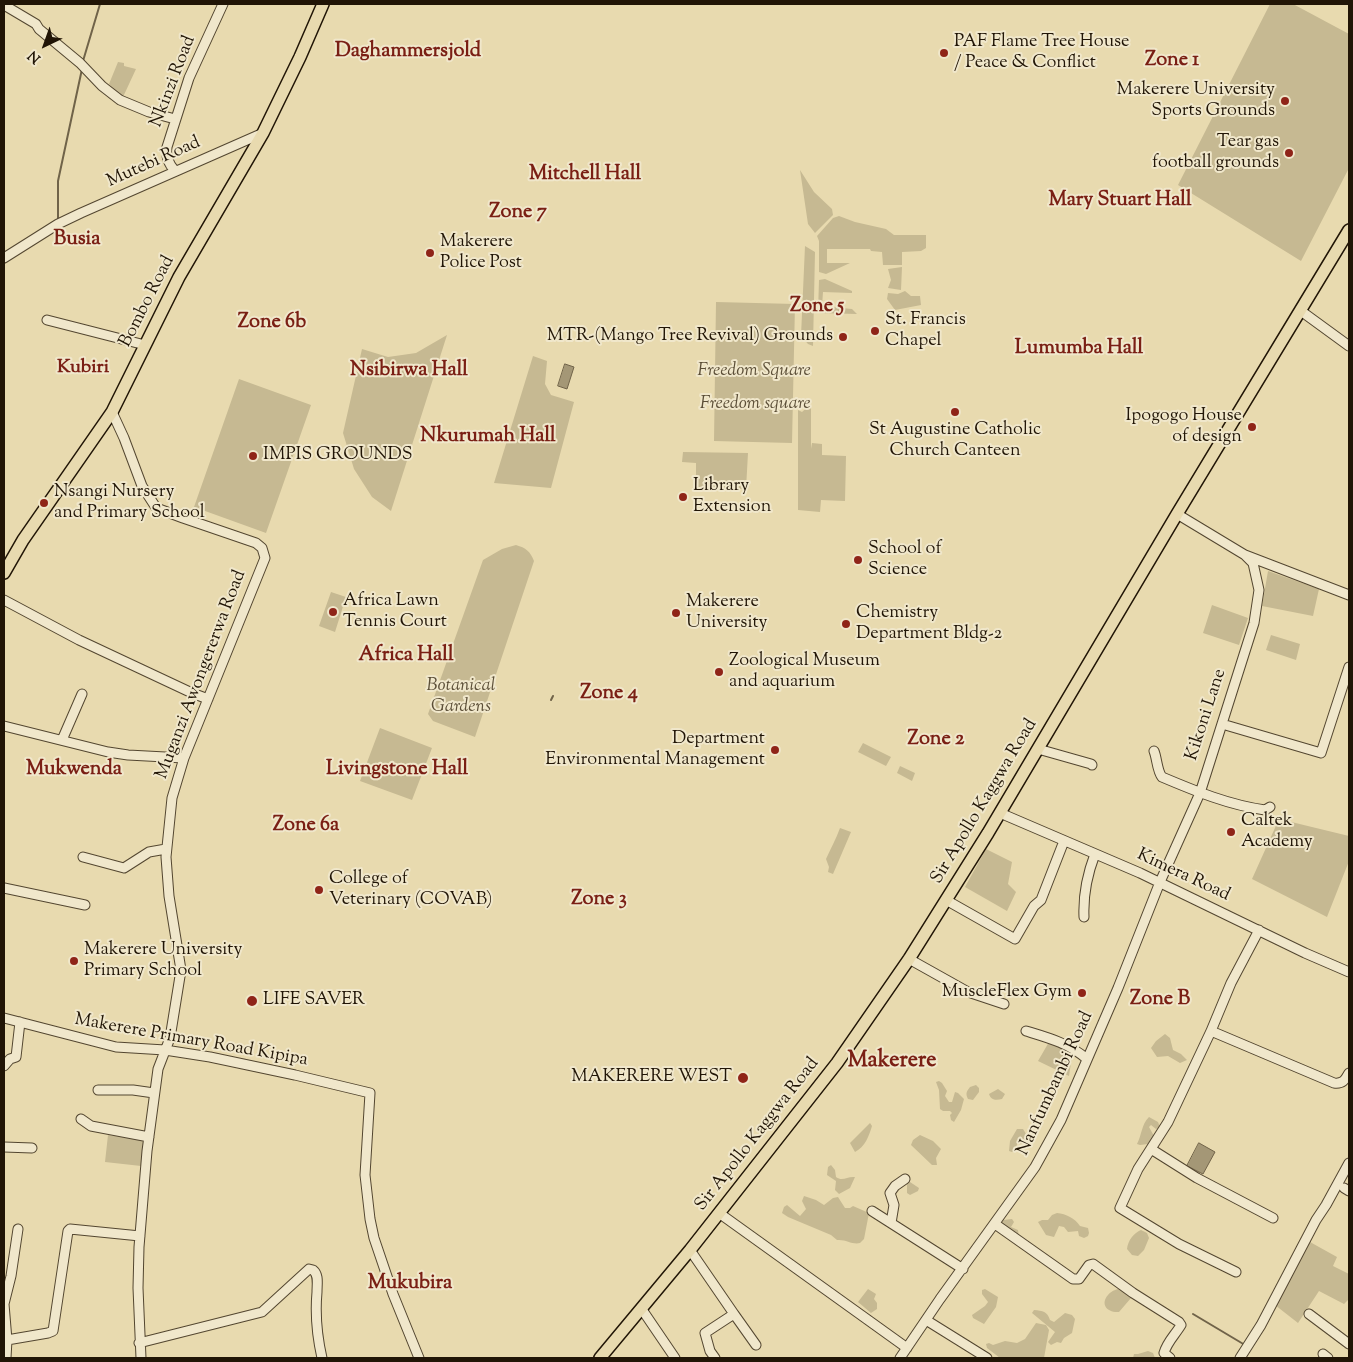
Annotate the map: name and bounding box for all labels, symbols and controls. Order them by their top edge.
north arrow [20,20,70,70]
place label: PAF Flame Tree House / Peace & Conflict [954,32,1129,74]
street label: Nkinzi Road [147,33,201,131]
district label: Daghammersjold [335,41,481,65]
text: N [24,45,46,67]
marker: PAF Flame Tree House / Peace & Conflict [938,47,950,59]
district label: Zone 1 [1145,50,1199,74]
place label: Makerere University Sports Grounds [1117,80,1275,122]
marker: Makerere University Sports Grounds [1279,95,1291,107]
place label: Tear gas football grounds [1152,132,1279,174]
street label: Mutebi Road [104,133,204,193]
marker: Tear gas football grounds [1283,147,1295,159]
district label: Mitchell Hall [529,164,641,188]
district label: Mary Stuart Hall [1048,190,1192,214]
district label: Zone 7 [489,202,547,226]
district label: Busia [54,229,100,253]
place label: Makerere Police Post [440,232,522,274]
marker: Makerere Police Post [424,247,436,259]
street label: Bombo Road [116,253,180,351]
district label: Zone 5 [790,296,844,320]
place label: St. Francis Chapel [885,310,966,352]
district label: Zone 6b [238,312,306,336]
marker: St. Francis Chapel [869,325,881,337]
place label: MTR-(Mango Tree Revival) Grounds [547,326,833,348]
marker: MTR-(Mango Tree Revival) Grounds [837,331,849,343]
district label: Lumumba Hall [1015,338,1143,362]
district label: Kubiri [57,358,109,380]
district label: Nsibirwa Hall [350,360,468,384]
park label: Freedom Square [697,361,811,383]
park label: Freedom square [700,394,810,416]
marker: St Augustine Catholic Church Canteen [949,406,961,418]
place label: Ipogogo House of design [1125,406,1242,448]
place label: St Augustine Catholic Church Canteen [869,420,1041,462]
marker: Ipogogo House of design [1246,421,1258,433]
district label: Nkurumah Hall [420,426,556,450]
place label: IMPIS GROUNDS [263,445,413,467]
marker: IMPIS GROUNDS [247,450,259,462]
place label: Library Extension [693,476,771,518]
place label: Nsangi Nursery and Primary School [54,482,205,524]
marker: Library Extension [677,491,689,503]
marker: Nsangi Nursery and Primary School [38,497,50,509]
place label: School of Science [868,539,942,582]
marker: School of Science [852,554,864,566]
street label: Muganzi Awongererwa Road [152,567,252,783]
place label: Africa Lawn Tennis Court [343,591,447,634]
place label: Makerere University [686,592,768,634]
place label: Chemistry Department Bldg-2 [856,603,1002,646]
marker: Africa Lawn Tennis Court [327,606,339,618]
marker: Makerere University [670,607,682,619]
marker: Chemistry Department Bldg-2 [840,618,852,630]
district label: Africa Hall [359,645,453,669]
place label: Zoological Museum and aquarium [729,651,880,694]
marker: Zoological Museum and aquarium [713,666,725,678]
street label: Kikoni Lane [1182,666,1232,764]
park label: Botanical Gardens [427,676,495,719]
district label: Zone 4 [580,683,638,707]
street label: Sir Apollo Kaggwa Road [927,716,1043,888]
place label: Department Environmental Management [545,729,765,772]
district label: Zone 2 [908,729,964,753]
marker: Department Environmental Management [769,744,781,756]
district label: Mukwenda [26,759,122,783]
district label: Livingstone Hall [326,759,468,783]
place label: Caltek Academy [1241,811,1313,854]
district label: Zone 6a [273,815,339,839]
marker: Caltek Academy [1225,826,1237,838]
street label: Kimera Road [1133,845,1233,907]
place label: College of Veterinary (COVAB) [329,869,492,912]
marker: College of Veterinary (COVAB) [313,884,325,896]
district label: Zone 3 [571,889,627,913]
place label: Makerere University Primary School [84,940,242,982]
marker: Makerere University Primary School [68,955,80,967]
place label: MuscleFlex Gym [942,982,1072,1004]
marker: MuscleFlex Gym [1076,987,1088,999]
district label: Zone B [1130,989,1190,1013]
place label: LIFE SAVER [263,990,365,1012]
marker: LIFE SAVER [245,994,259,1008]
street label: Nanfumbambi Road [1013,1008,1099,1160]
street label: Makerere Primary Road Kipipa [73,1010,309,1072]
district label: Makerere [847,1049,937,1075]
street label: Sir Apollo Kaggwa Road [691,1054,825,1216]
place label: MAKERERE WEST [571,1067,732,1089]
marker: MAKERERE WEST [736,1071,750,1085]
district label: Mukubira [368,1273,452,1297]

